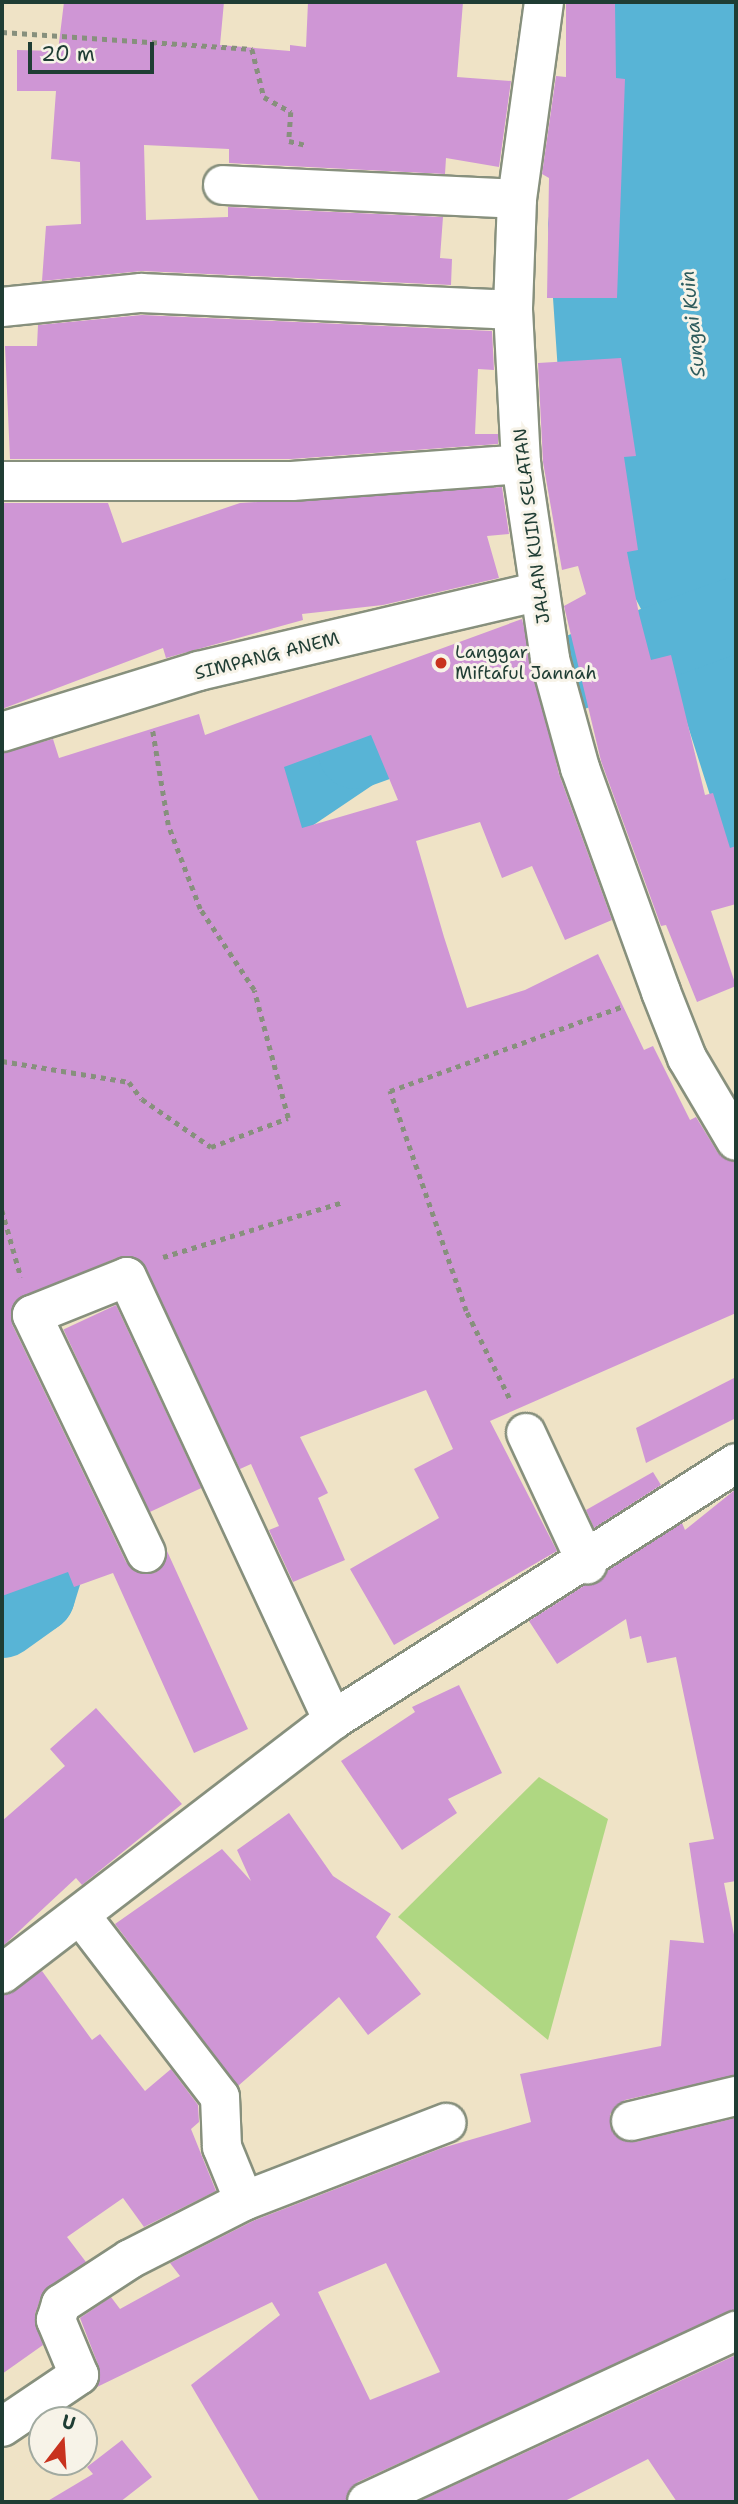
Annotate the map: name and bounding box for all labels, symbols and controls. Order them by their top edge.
scale bar [32,28,158,72]
text: 20 m [41,40,95,68]
water label: Sungai Kuin [676,270,710,378]
street label: JALAN KUIN SELATAN [509,427,555,625]
street label: SIMPANG ANEM [192,628,342,684]
place label: Langgar Miftaful Jannah [455,642,597,684]
marker: Langgar Miftaful Jannah [433,655,449,671]
north arrow [28,2406,98,2476]
text: U [59,2408,79,2436]

